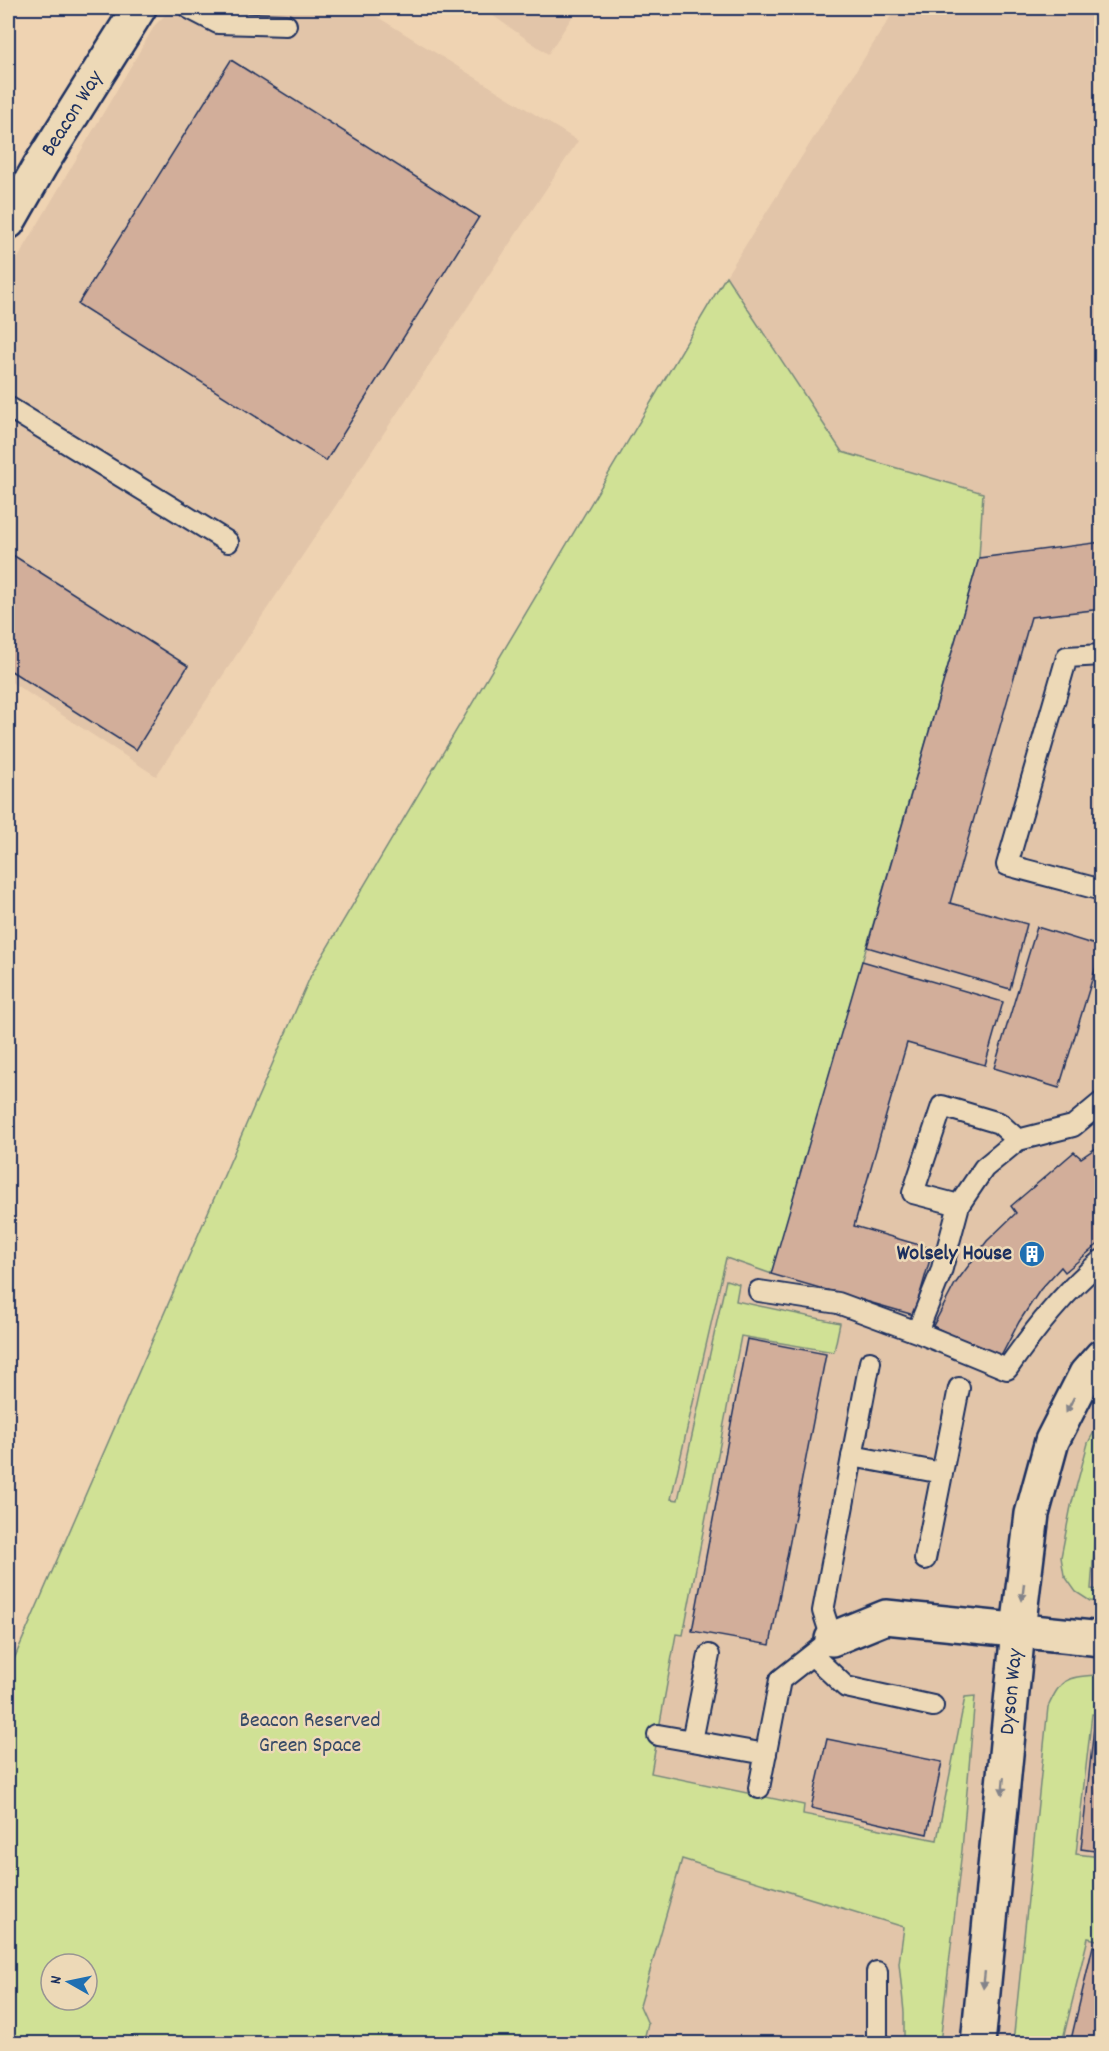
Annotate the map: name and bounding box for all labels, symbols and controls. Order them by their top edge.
street label: Beacon Way [34,64,112,163]
place label: Wolsely House [897,1239,1012,1270]
building icon: Wolsely House [1017,1239,1047,1269]
one-way arrow [1066,1396,1076,1414]
one-way arrow [1018,1583,1027,1602]
street label: Dyson Way [992,1646,1032,1736]
park label: Beacon Reserved Green Space [240,1706,380,1762]
one-way arrow [998,1777,1008,1796]
north arrow [39,1952,99,2012]
one-way arrow [979,1971,989,1990]
text: N [45,1974,69,1986]

